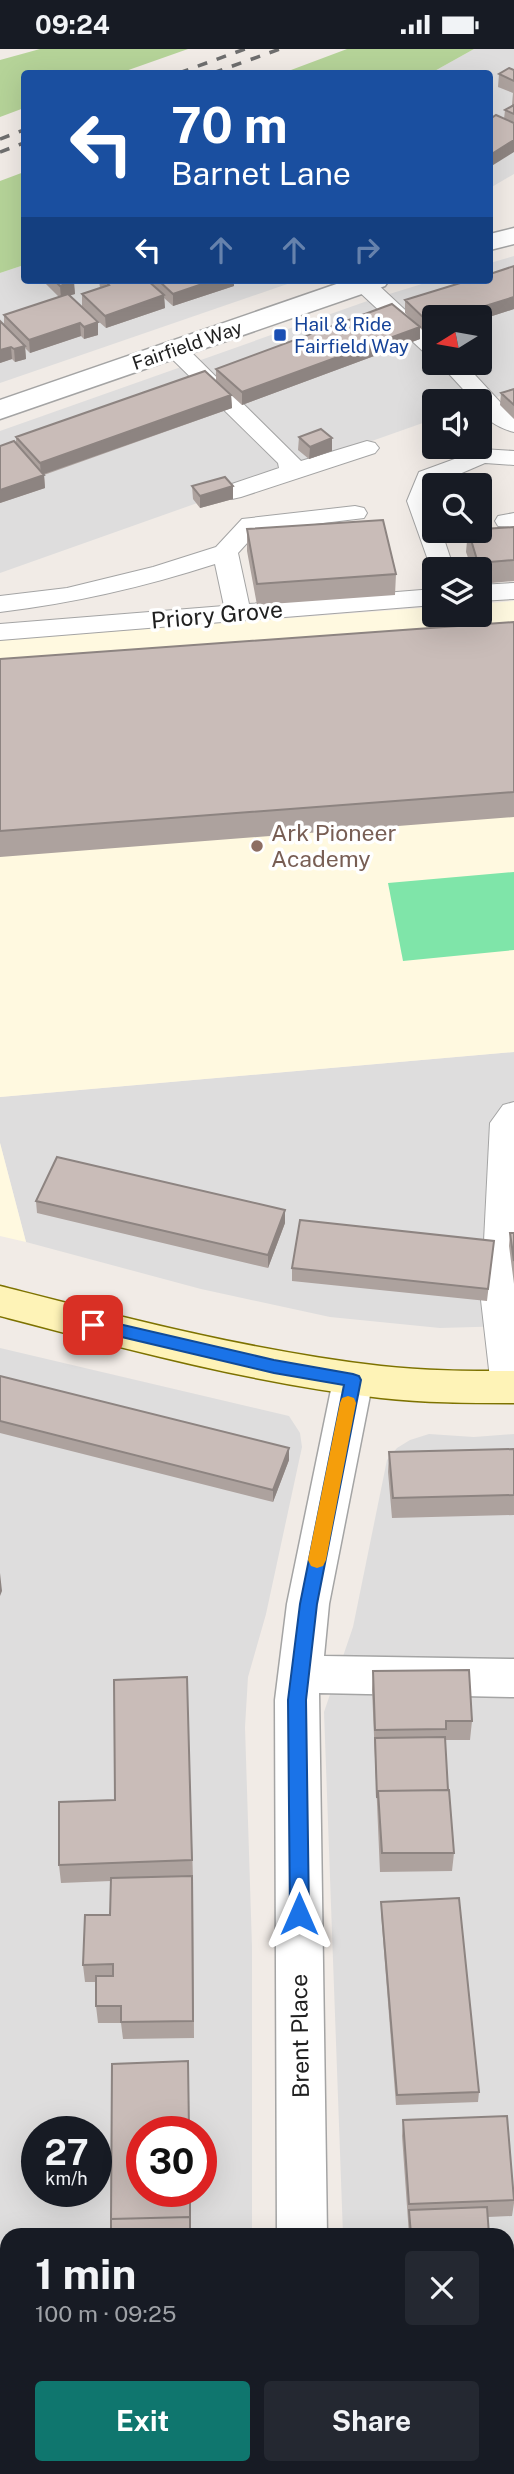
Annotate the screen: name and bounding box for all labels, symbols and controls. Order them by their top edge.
text: 09:24 [35,9,110,40]
text: 70 m [171,96,288,154]
icon: left [56,98,147,189]
text: Barnet Lane [171,155,351,192]
icon: left [129,231,167,269]
icon: ahead [202,231,240,269]
icon: ahead [275,231,313,269]
icon: right [348,231,386,269]
north arrow [422,305,492,375]
map controls [422,305,492,627]
place label: Hail & Ride Fairfield Way [294,313,409,357]
street label: Fairfield Way [129,316,245,374]
marker: Hail & Ride Fairfield Way [272,327,288,343]
button: sound [422,389,492,459]
button: search [422,473,492,543]
button: layers [422,557,492,627]
street label: Priory Grove [150,595,284,634]
place label: Ark Pioneer Academy [271,819,397,872]
marker: Ark Pioneer Academy [249,838,265,854]
pin [63,1295,123,1355]
icon: arrive [74,1306,112,1344]
position arrow [262,1877,336,1951]
street label: Brent Place [285,1974,314,2098]
speed limit sign: 30 [126,2116,217,2207]
text: 27 [44,2132,89,2173]
text: km/h [45,2168,88,2189]
text: 1 min [35,2249,136,2298]
button: close [405,2251,479,2325]
text: 100 m · 09:25 [35,2300,177,2327]
button: Exit [35,2381,250,2461]
button: Share [264,2381,479,2461]

